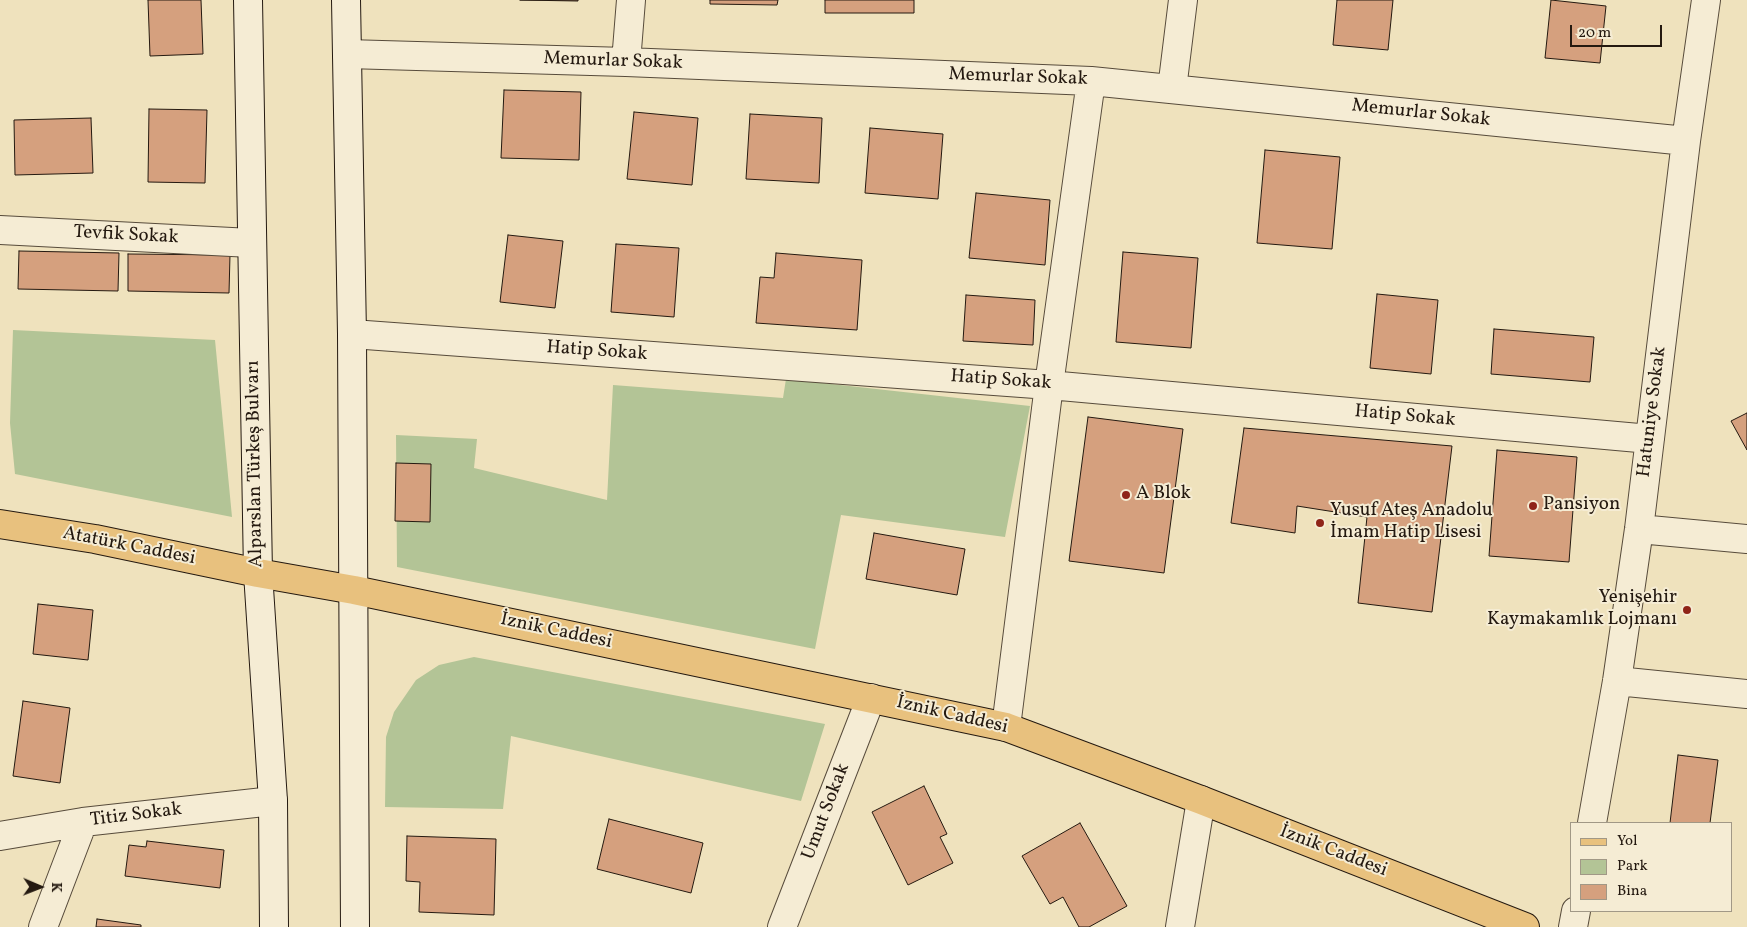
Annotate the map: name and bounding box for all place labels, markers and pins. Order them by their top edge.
place label: A Blok [1136,484,1191,506]
marker: A Blok [1120,489,1132,501]
place label: Pansiyon [1543,495,1620,517]
marker: Pansiyon [1527,500,1539,512]
place label: Yusuf Ateş Anadolu İmam Hatip Lisesi [1330,501,1493,545]
marker: Yusuf Ateş Anadolu İmam Hatip Lisesi [1314,517,1326,529]
place label: Yenişehir Kaymakamlık Lojmanı [1487,588,1677,632]
marker: Yenişehir Kaymakamlık Lojmanı [1681,604,1693,616]

